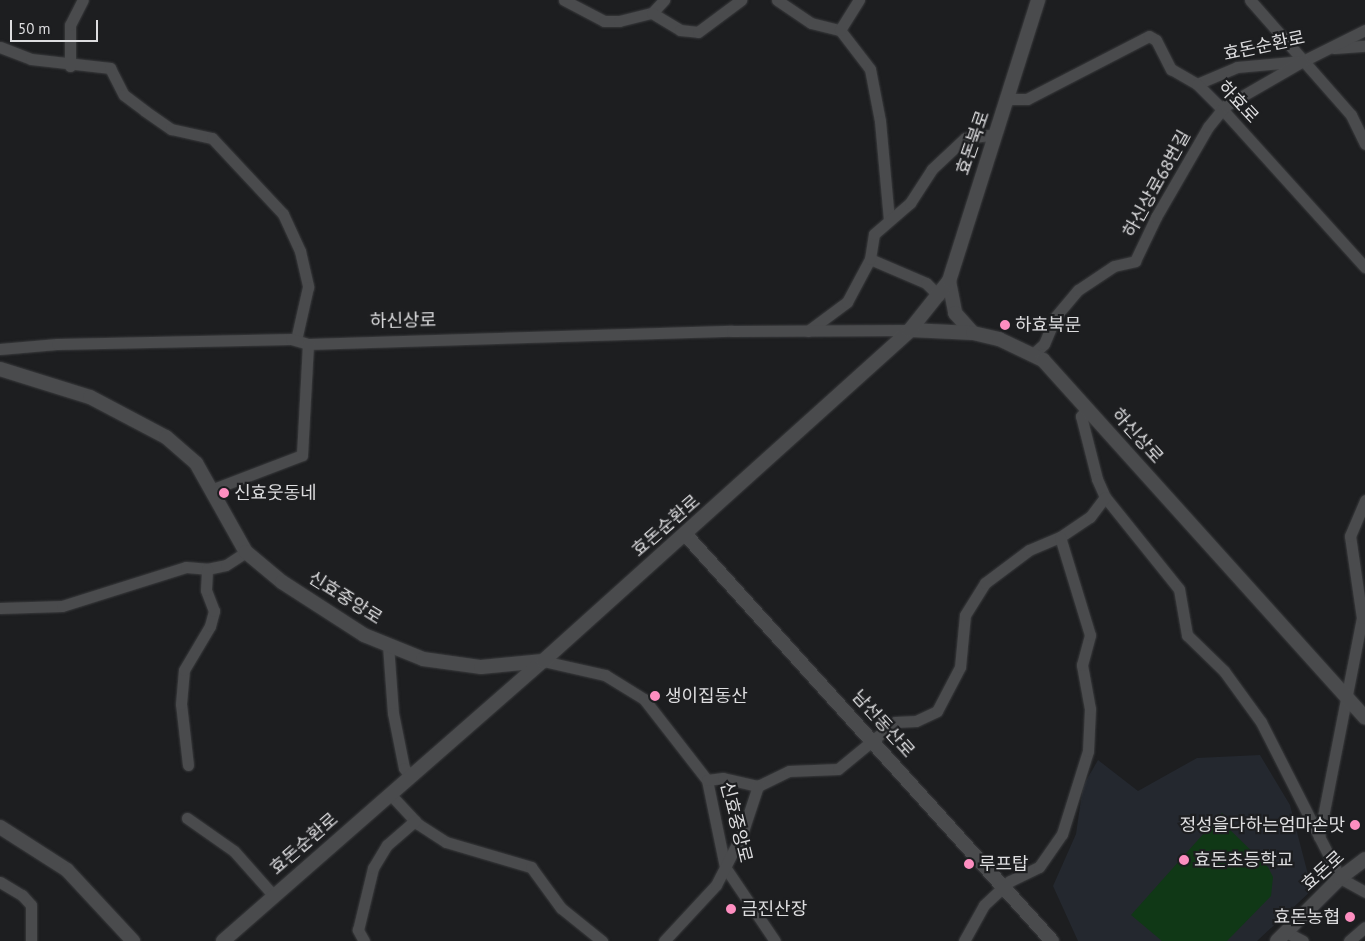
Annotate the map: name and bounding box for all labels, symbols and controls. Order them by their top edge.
scale bar [12,10,100,42]
text: 50 m [18,19,51,38]
street label: 효돈순환로 [1221,27,1307,65]
street label: 하효로 [1213,76,1263,128]
street label: 효돈북로 [952,108,994,178]
street label: 하신상로68번길 [1119,127,1195,241]
street label: 하신상로 [370,310,436,332]
place label: 하효북문 [1015,314,1081,336]
marker: 하효북문 [999,319,1011,331]
street label: 하신상로 [1107,404,1167,468]
place label: 신효웃동네 [234,482,317,504]
marker: 신효웃동네 [218,487,230,499]
street label: 효돈순환로 [628,491,704,561]
street label: 신효중앙로 [304,567,386,629]
place label: 생이집동산 [665,685,748,707]
street label: 남선동산로 [847,686,919,762]
marker: 생이집동산 [649,690,661,702]
street label: 신효중앙로 [716,779,756,865]
street label: 효돈순환로 [266,809,342,879]
place label: 정성을다하는엄마손맛 [1179,814,1345,836]
marker: 정성을다하는엄마손맛 [1349,819,1361,831]
street label: 효돈로 [1297,846,1349,896]
place label: 효돈초등학교 [1194,849,1293,871]
place label: 루프탑 [979,853,1029,875]
marker: 효돈초등학교 [1178,854,1190,866]
marker: 루프탑 [963,858,975,870]
place label: 금진산장 [741,898,807,920]
marker: 금진산장 [725,903,737,915]
place label: 효돈농협 [1274,906,1340,928]
marker: 효돈농협 [1344,911,1356,923]

